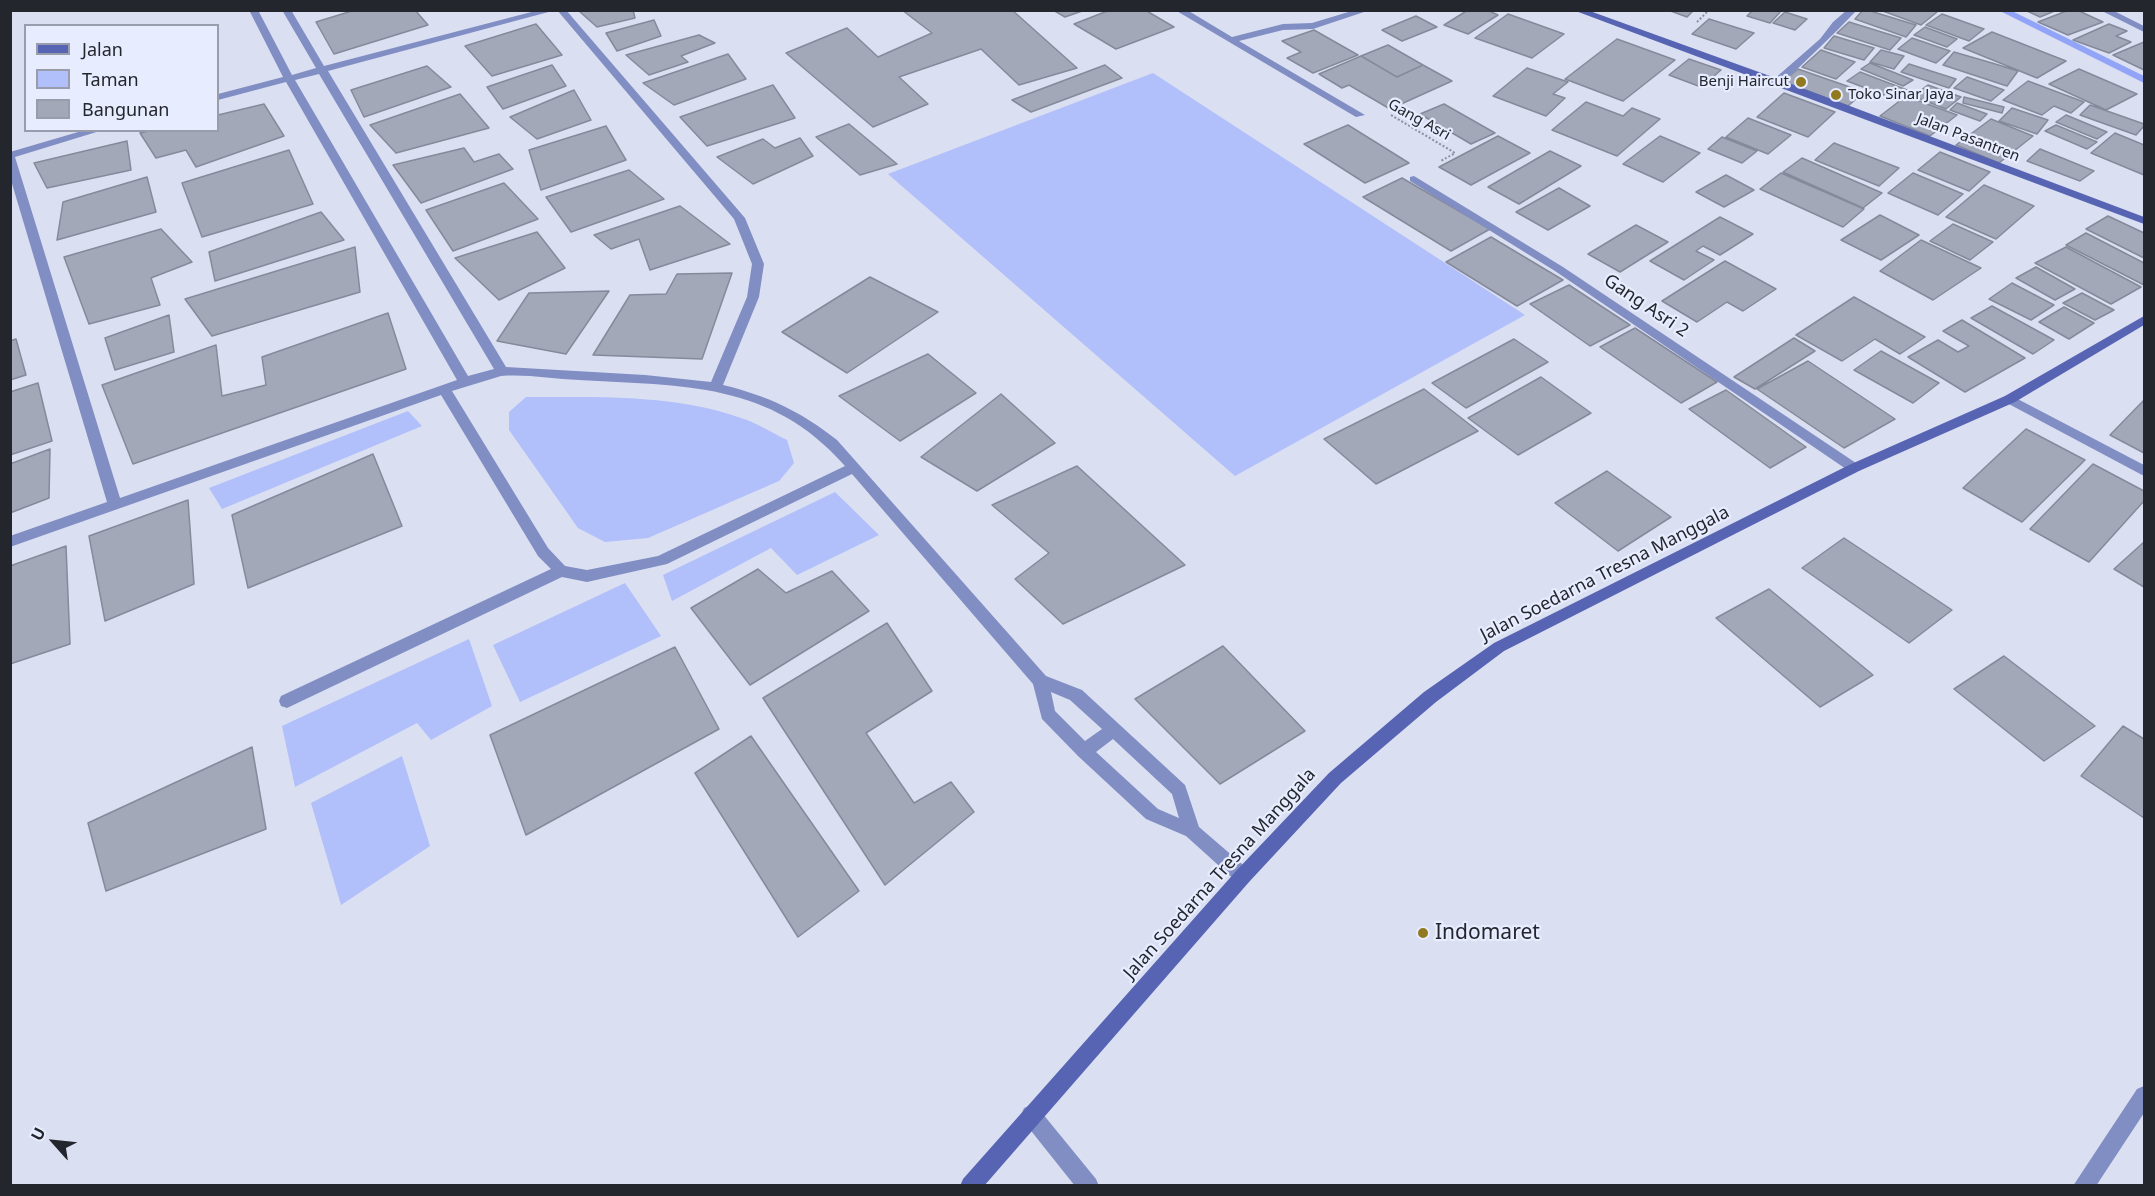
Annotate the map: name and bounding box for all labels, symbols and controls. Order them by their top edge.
legend [24,24,219,132]
text: Jalan [82,37,123,61]
text: Taman [82,67,139,91]
place label: Benji Haircut [1699,73,1789,91]
marker: Benji Haircut [1794,75,1808,89]
place label: Toko Sinar Jaya [1848,86,1954,104]
marker: Toko Sinar Jaya [1829,88,1843,102]
street label: Gang Asri [1385,96,1453,144]
text: Bangunan [82,97,169,121]
street label: Jalan Pasantren [1914,110,2022,166]
street label: Gang Asri 2 [1600,270,1692,342]
street label: Jalan Soedarna Tresna Manggala [1477,502,1733,646]
street label: Jalan Soedarna Tresna Manggala [1120,764,1320,984]
place label: Indomaret [1435,920,1540,946]
marker: Indomaret [1416,926,1430,940]
north arrow [24,1112,84,1172]
text: U [25,1123,51,1144]

